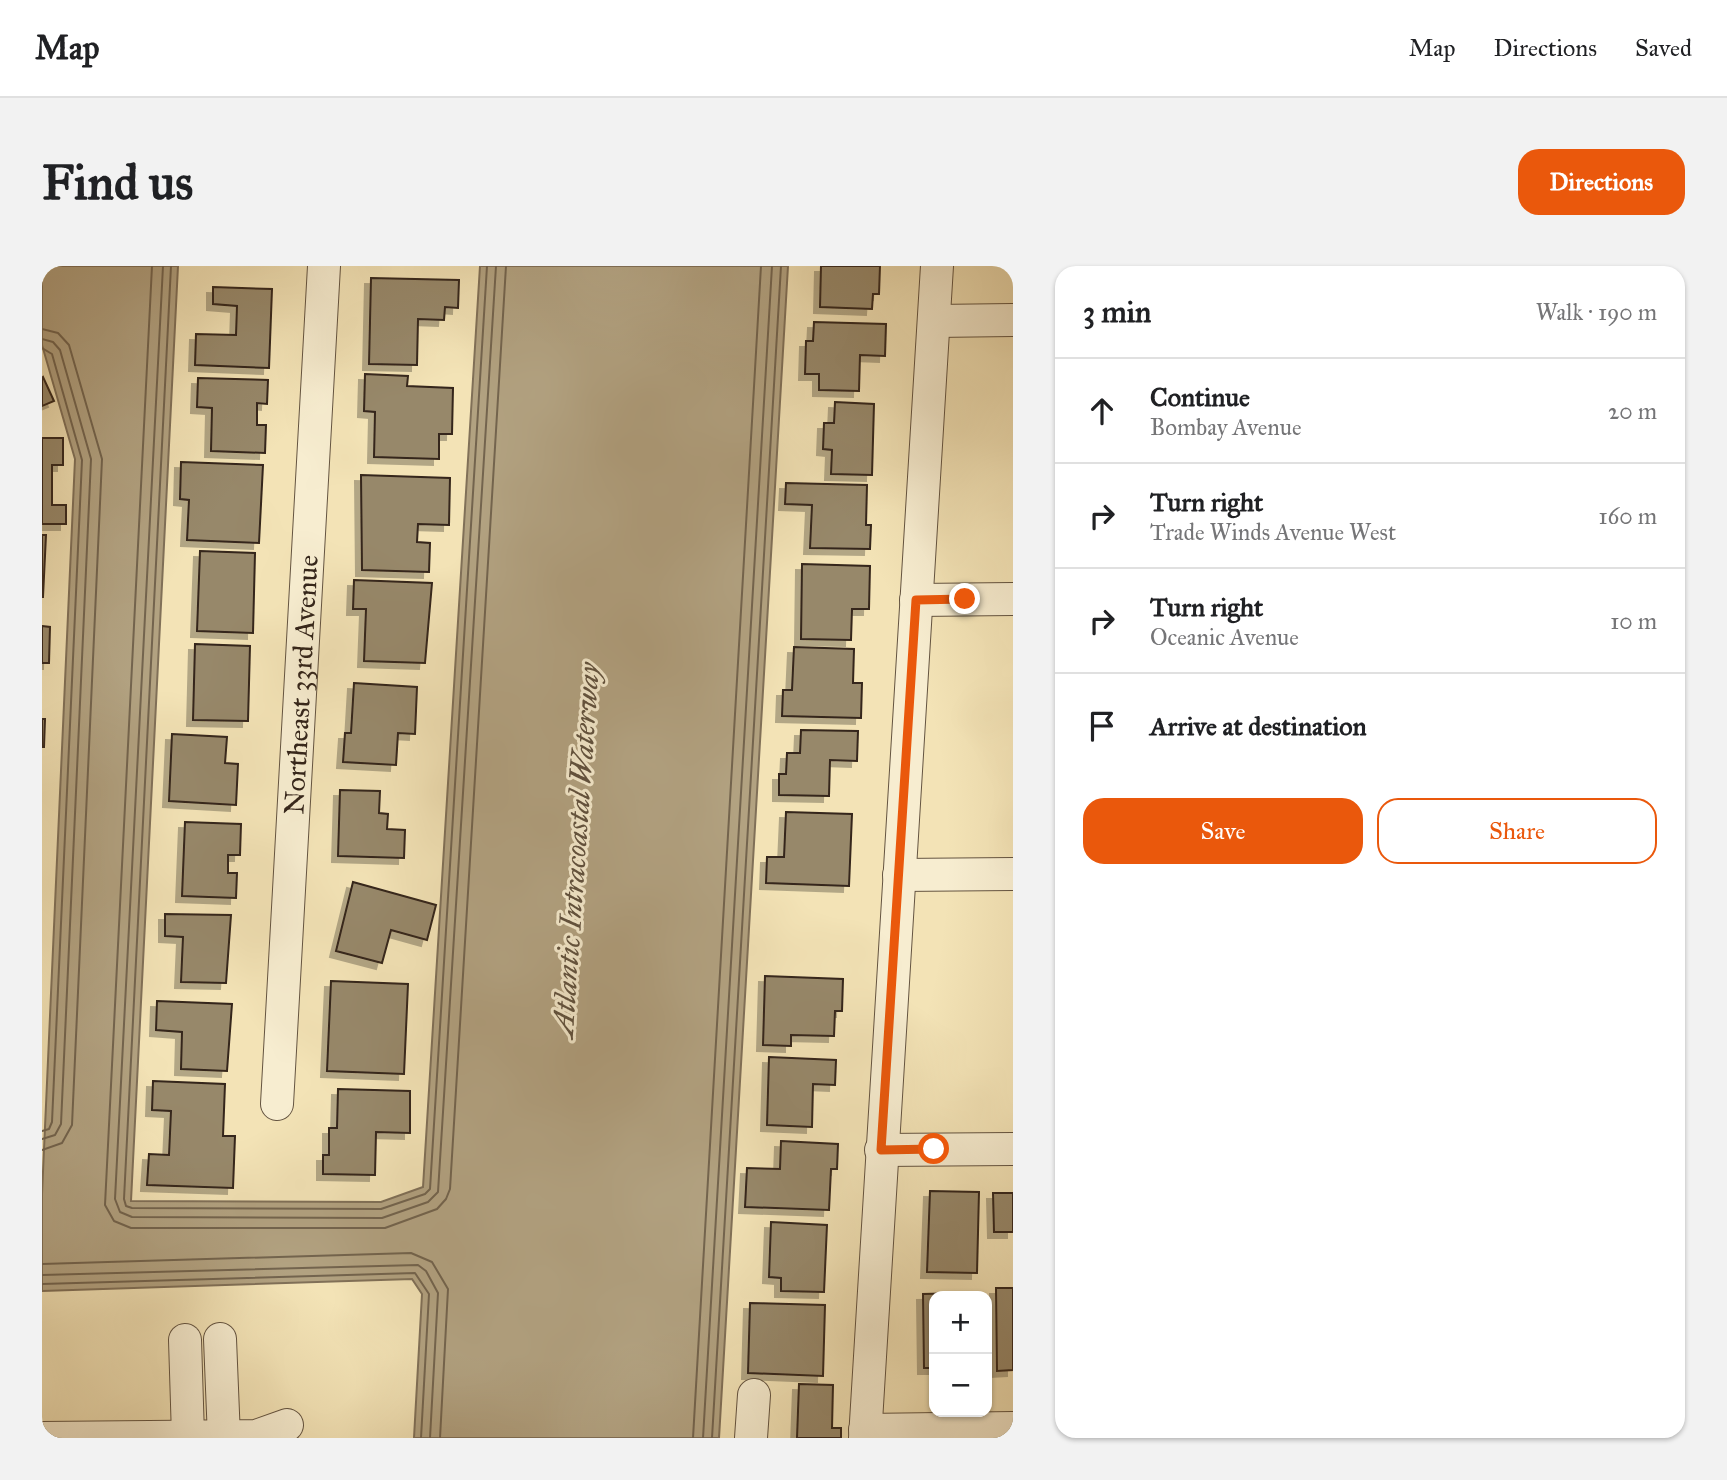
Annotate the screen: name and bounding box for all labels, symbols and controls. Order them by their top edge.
text: Map [35,28,99,68]
text: Map [1409,33,1456,63]
text: Directions [1494,33,1597,63]
text: Saved [1635,33,1692,63]
button: Directions [1518,149,1685,215]
text: Find us [42,153,193,212]
text: 3 min [1083,294,1151,330]
text: Walk · 190 m [1536,298,1657,326]
text: Continue [1150,381,1250,413]
icon: ahead [1083,392,1121,430]
text: 20 m [1608,397,1657,425]
text: Bombay Avenue [1150,413,1302,441]
text: Turn right [1150,486,1263,518]
icon: right [1083,497,1121,535]
text: 160 m [1599,502,1657,530]
text: Trade Winds Avenue West [1150,518,1396,546]
street label: Northeast 33rd Avenue [276,554,325,815]
route end [949,583,980,614]
text: Turn right [1150,591,1263,623]
icon: right [1083,602,1121,640]
text: 10 m [1610,607,1657,635]
text: Oceanic Avenue [1150,623,1299,651]
water label: Atlantic Intracoastal Waterway [545,660,607,1042]
icon: arrive [1083,707,1121,745]
text: Arrive at destination [1150,710,1367,742]
button: Save [1083,798,1363,864]
button: Share [1377,798,1657,864]
route start [918,1133,949,1164]
map controls [929,1291,992,1417]
button: + [929,1291,992,1354]
button: − [929,1354,992,1417]

